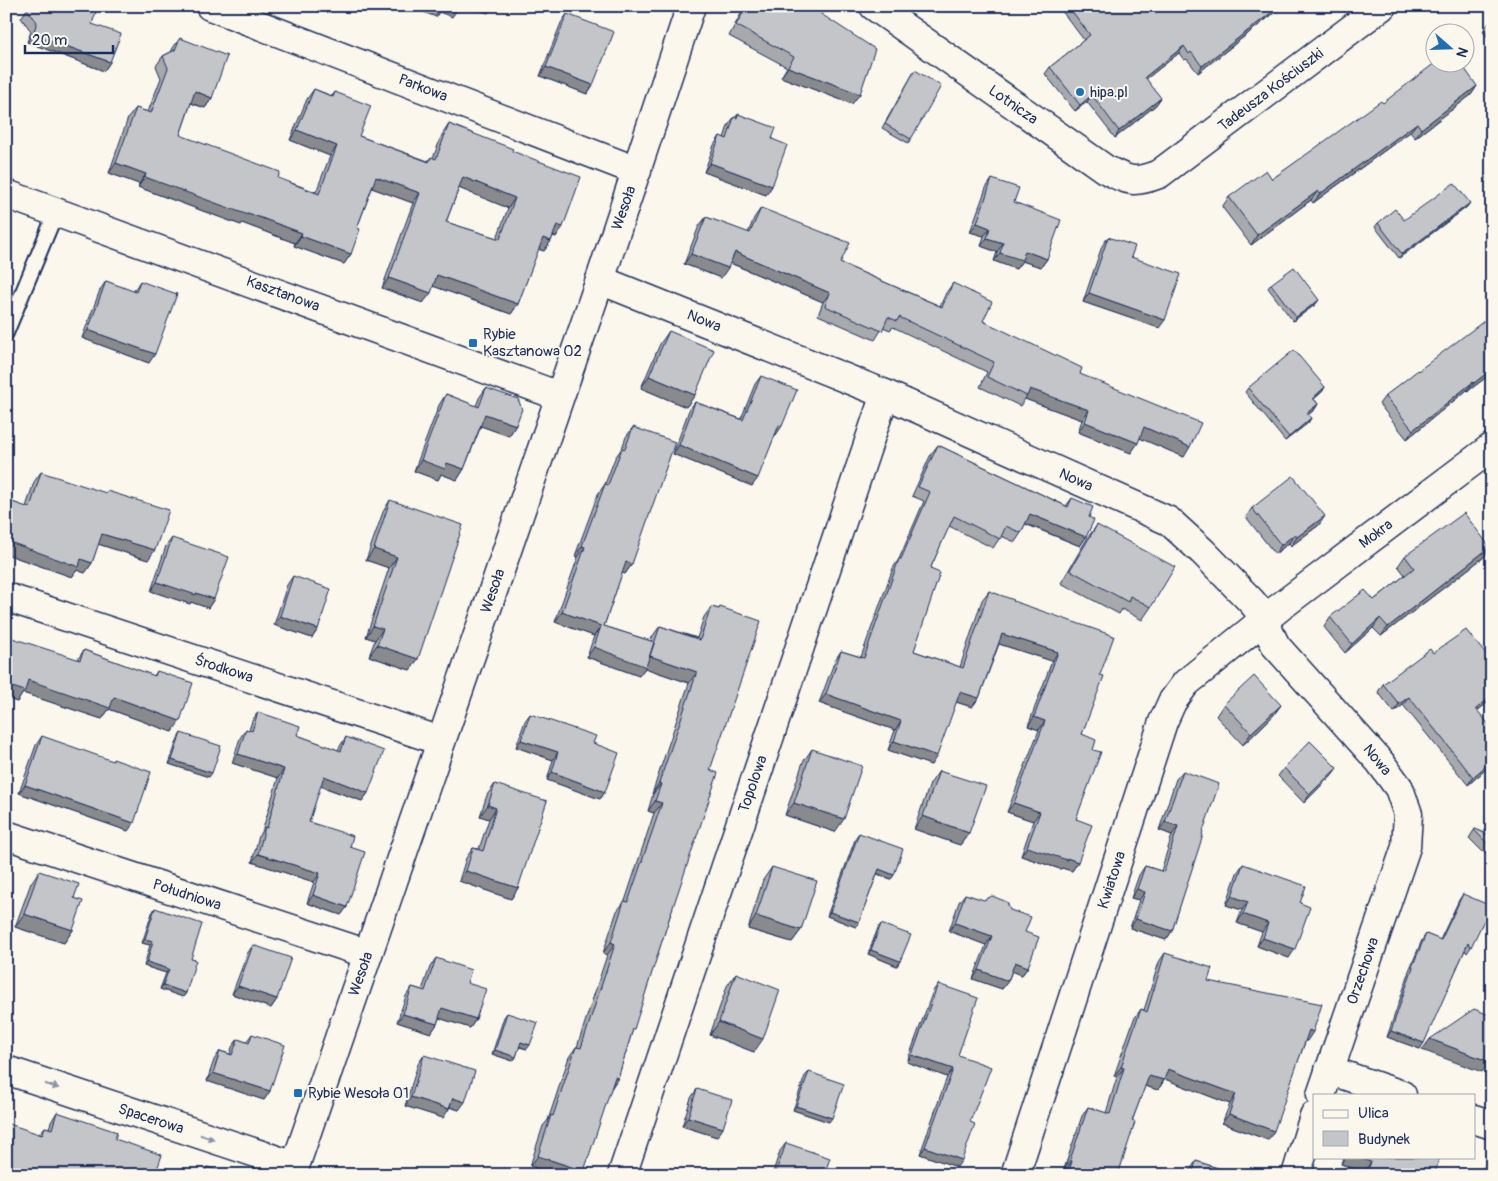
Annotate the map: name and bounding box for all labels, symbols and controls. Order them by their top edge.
scale bar [25,22,112,54]
north arrow [1426,22,1476,72]
text: 20 m [32,31,67,50]
street label: Tadeusza Kościuszki [1215,44,1328,136]
text: N [1452,45,1471,60]
street label: Parkowa [396,70,450,106]
street label: Lotnicza [985,81,1041,129]
place label: hipa.pl [1090,83,1128,102]
marker: hipa.pl [1074,86,1086,98]
street label: Wesoła [608,183,640,233]
street label: Kasztanowa [244,272,322,316]
street label: Nowa [684,306,724,336]
place label: Rybie Kasztanowa 02 [483,325,582,361]
marker: Rybie Kasztanowa 02 [467,337,479,349]
street label: Nowa [1056,464,1096,496]
street label: Mokra [1355,515,1397,553]
street label: Wesoła [477,566,509,616]
street label: Środkowa [192,651,256,687]
street label: Nowa [1359,740,1395,780]
street label: Topolowa [734,753,772,815]
street label: Kwiatowa [1094,849,1130,911]
street label: Południowa [150,875,224,915]
street label: Orzechowa [1343,935,1383,1007]
street label: Wesoła [345,949,377,999]
one-way arrow [45,1083,60,1090]
place label: Rybie Wesoła 01 [308,1084,409,1103]
marker: Rybie Wesoła 01 [292,1087,304,1099]
legend [1313,1094,1476,1158]
street label: Spacerowa [116,1099,186,1139]
text: Ulica [1358,1104,1389,1123]
text: Budynek [1358,1130,1411,1149]
one-way arrow [199,1134,214,1141]

